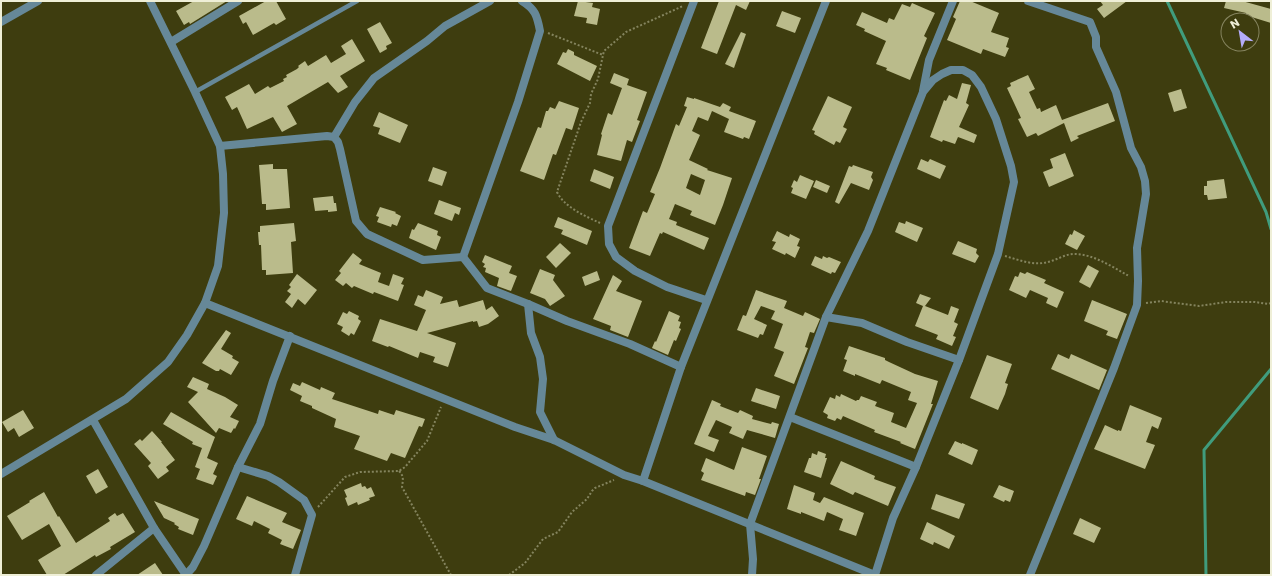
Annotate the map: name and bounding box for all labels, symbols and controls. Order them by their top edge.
north arrow [1220,12,1260,52]
text: N [1227,14,1243,32]

